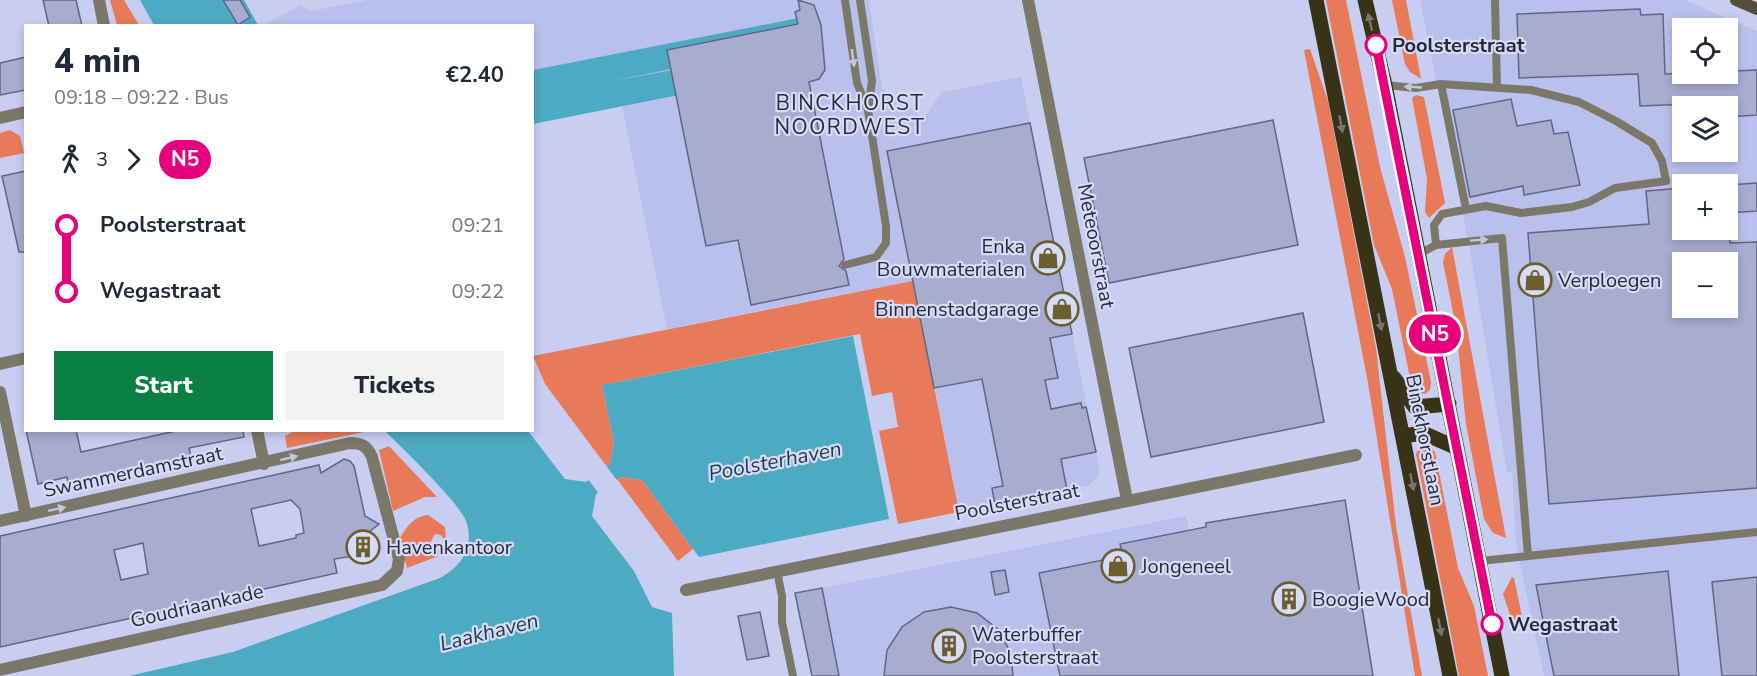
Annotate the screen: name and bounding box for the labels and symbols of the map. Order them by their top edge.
one-way arrow [1365,13,1375,31]
place label: Poolsterstraat [1392,32,1525,59]
marker: Poolsterstraat [1365,34,1387,56]
one-way arrow [849,48,858,67]
one-way arrow [1404,83,1423,92]
district label: BINCKHORST NOORDWEST [775,89,925,141]
one-way arrow [1337,115,1346,134]
street label: Meteoorstraat [1071,181,1121,312]
place label: Enka Bouwmaterialen [877,233,1025,283]
one-way arrow [1470,235,1489,244]
shop icon: Enka Bouwmaterialen [1030,240,1066,276]
shop icon: Verploegen [1517,262,1553,298]
place label: Verploegen [1557,267,1661,294]
shop icon: Binnenstadgarage [1044,291,1080,327]
place label: Binnenstadgarage [875,296,1039,323]
one-way arrow [1376,313,1385,332]
line badge: N5 [1408,314,1462,354]
street label: Binckhorstlaan [1399,372,1451,508]
water label: Poolsterhaven [706,434,844,488]
street label: Swammerdamstraat [41,440,226,504]
one-way arrow [279,452,298,462]
one-way arrow [1408,473,1417,492]
street label: Poolsterstraat [952,477,1082,527]
one-way arrow [48,504,67,513]
building icon: Havenkantoor [345,529,381,565]
place label: Havenkantoor [386,534,512,561]
shop icon: Jongeneel [1100,548,1136,584]
place label: Jongeneel [1140,553,1231,580]
street label: Goudriaankade [128,578,266,634]
building icon: BoogieWood [1271,581,1307,617]
place label: BoogieWood [1312,586,1430,613]
water label: Laakhaven [437,606,541,658]
place label: Wegastraat [1508,611,1618,638]
marker: Wegastraat [1481,613,1503,635]
one-way arrow [1436,618,1445,637]
place label: Waterbuffer Poolsterstraat [972,621,1099,671]
building icon: Waterbuffer Poolsterstraat [931,628,967,664]

